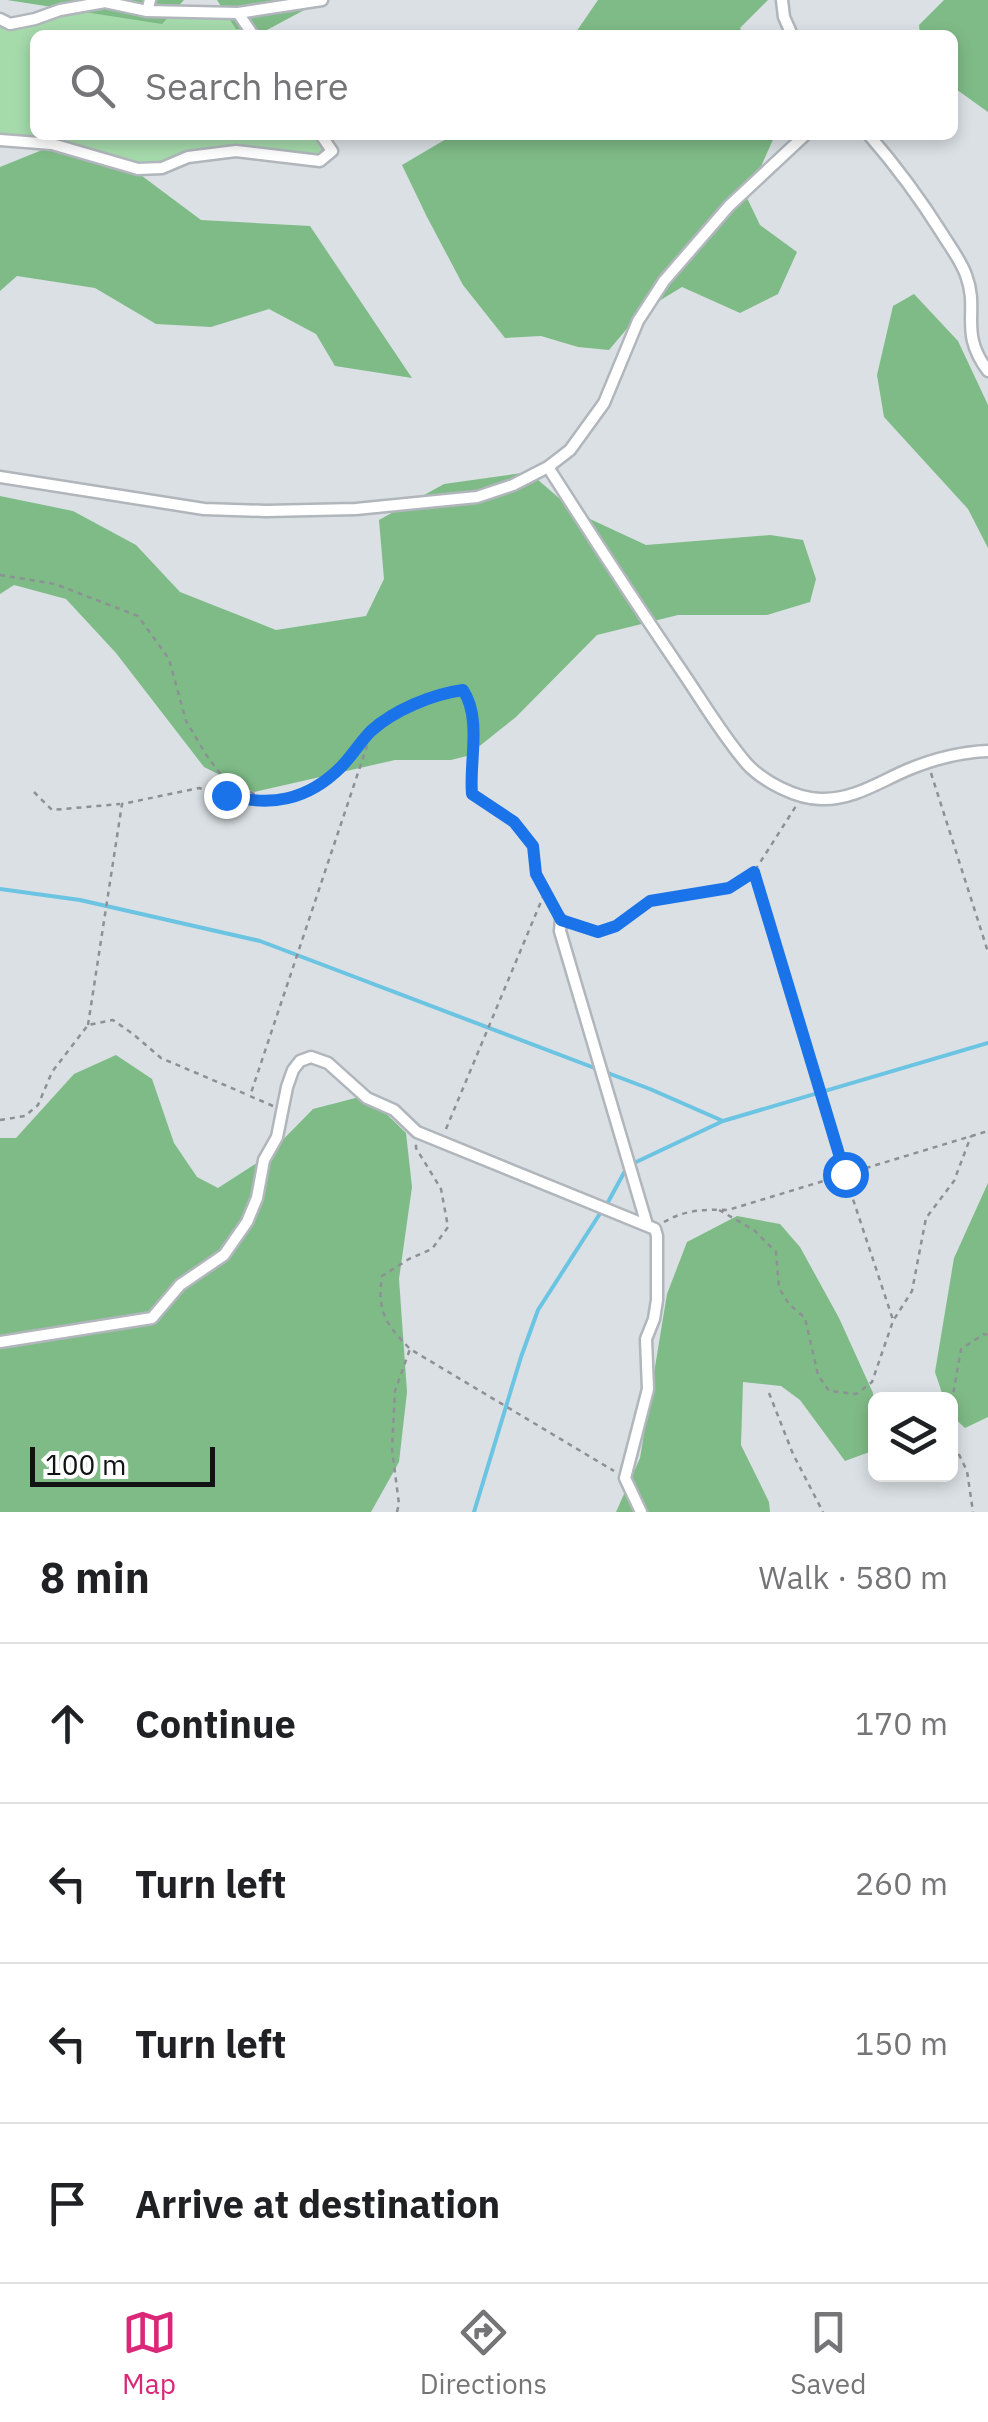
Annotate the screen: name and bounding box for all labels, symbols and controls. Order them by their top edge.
search box [30,30,958,140]
icon: search [65,58,120,113]
text: Search here [145,61,349,110]
route end [204,773,250,819]
route start [823,1152,869,1198]
map controls [868,1392,958,1482]
button: layers [868,1392,958,1482]
scale bar [30,1442,215,1486]
text: 100 m [45,1446,126,1483]
text: 8 min [40,1550,150,1605]
text: Walk · 580 m [759,1556,948,1598]
icon: ahead [40,1696,95,1751]
text: Continue [135,1699,296,1748]
text: 170 m [855,1702,948,1744]
icon: left [40,1856,95,1911]
text: Turn left [135,1859,286,1908]
text: 260 m [855,1862,948,1904]
icon: left [40,2016,95,2071]
text: Turn left [135,2019,286,2068]
text: 150 m [855,2022,948,2064]
icon: arrive [40,2176,95,2231]
text: Arrive at destination [135,2179,500,2228]
tab: Map [122,2305,177,2402]
tab: Directions [420,2305,547,2402]
tab: Saved [790,2305,866,2402]

